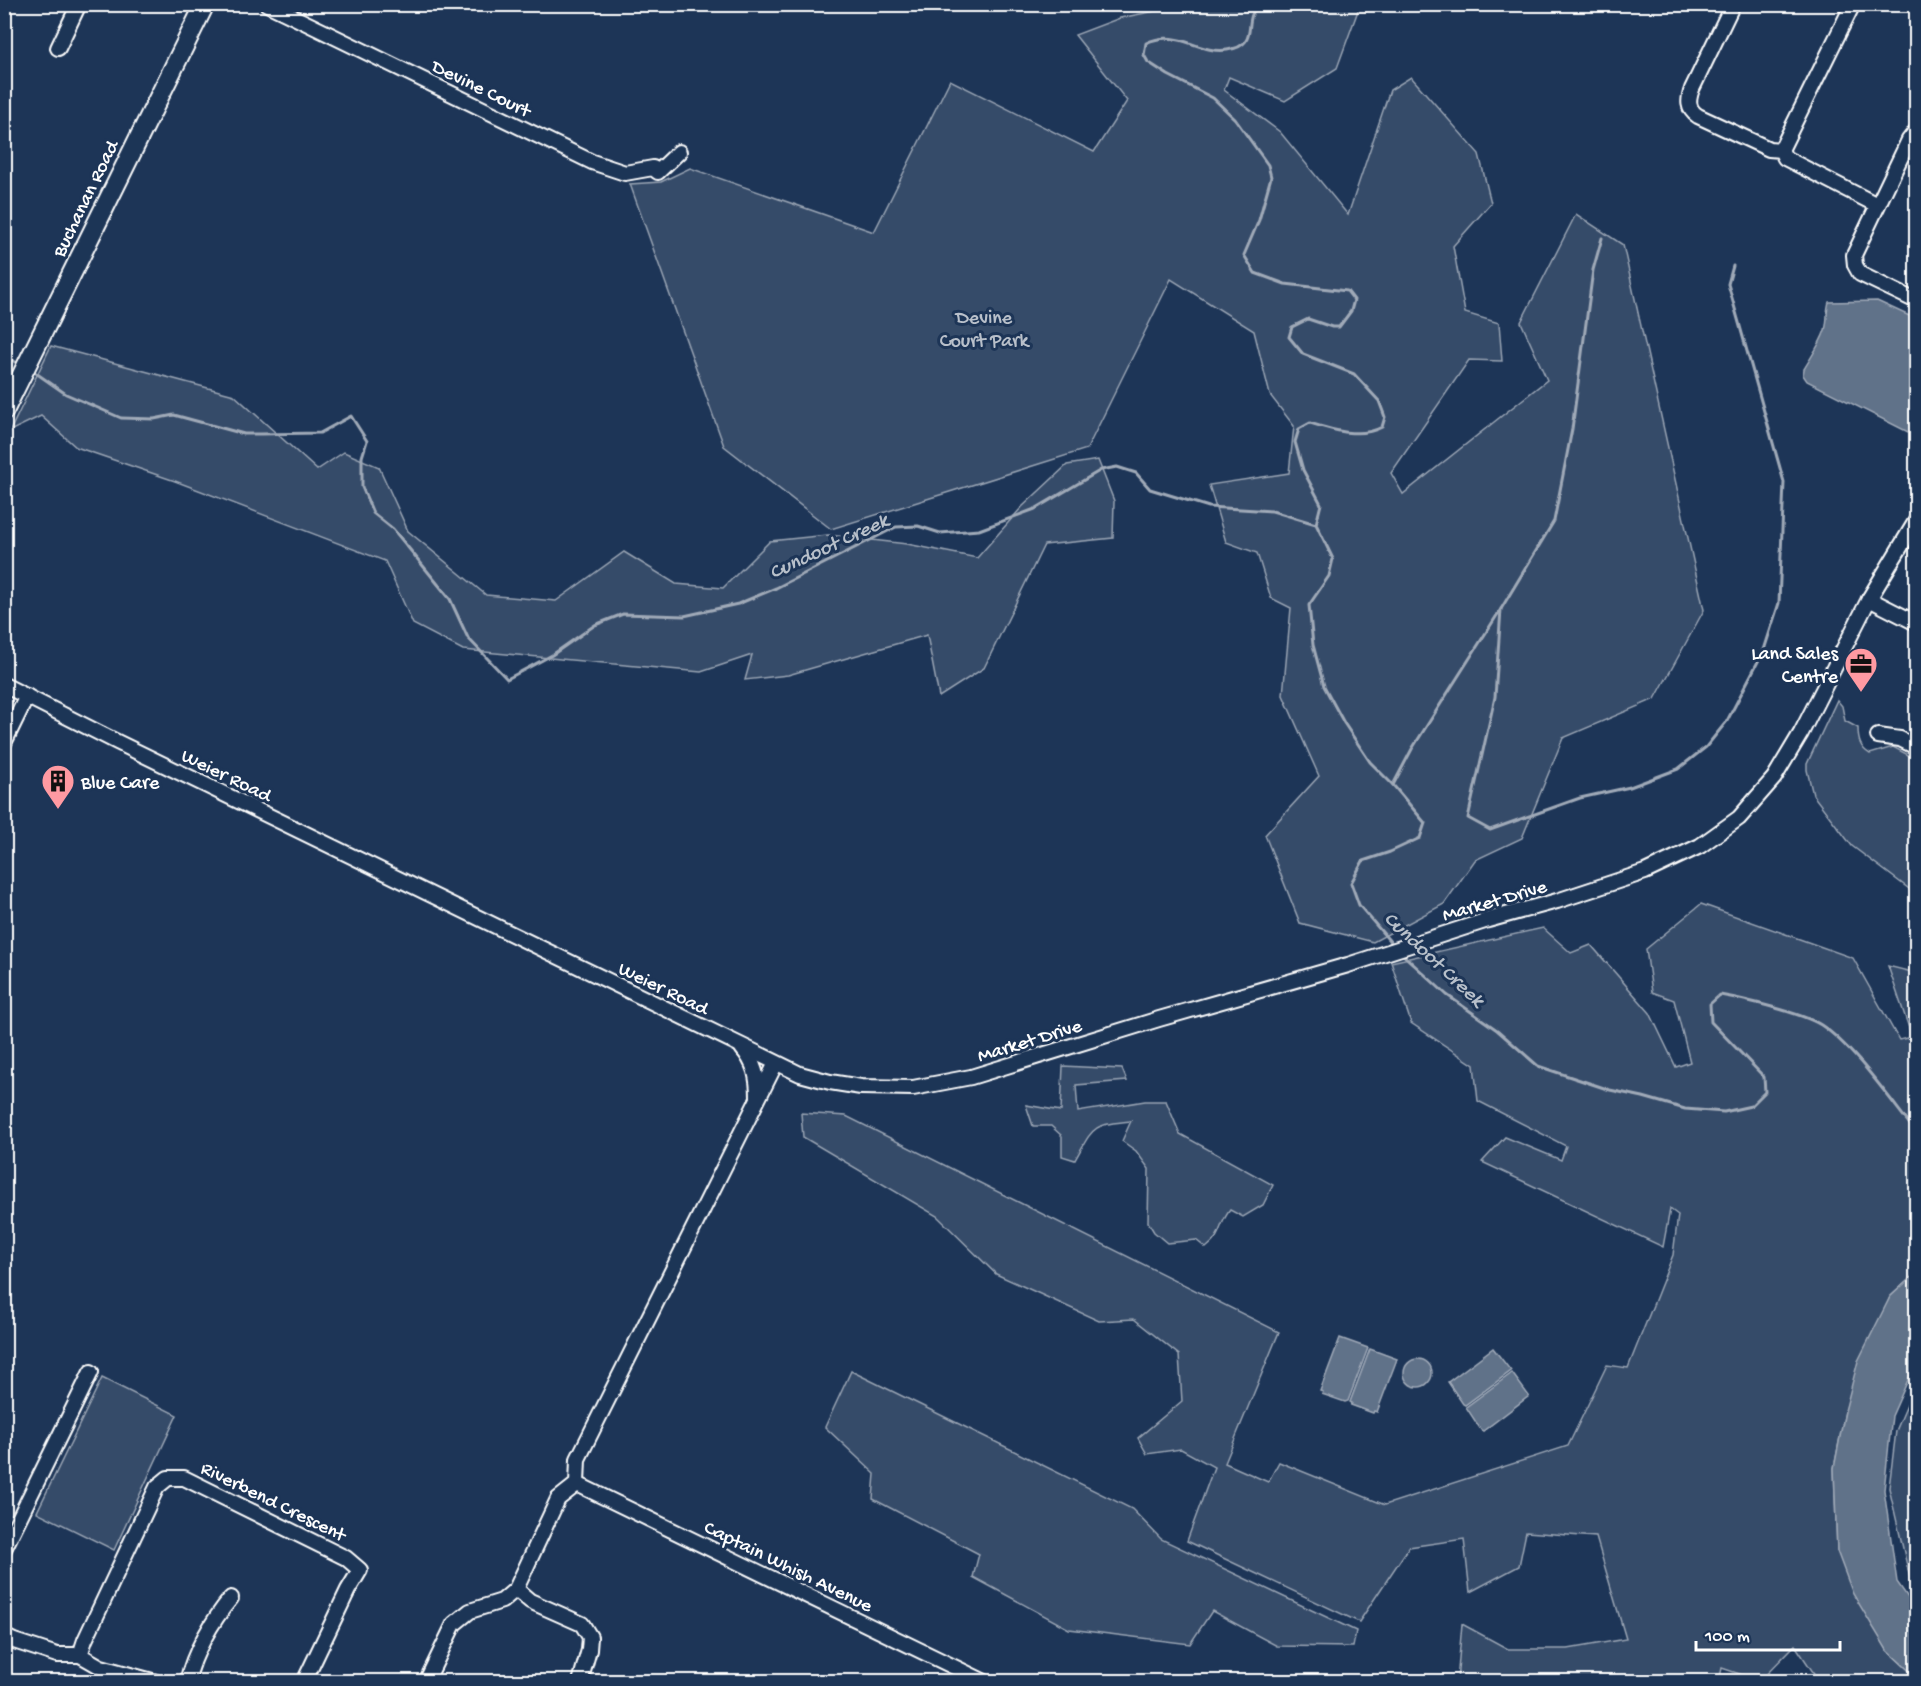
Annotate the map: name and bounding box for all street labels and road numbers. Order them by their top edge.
street label: Devine Court [426,55,535,125]
street label: Buchanan Road [49,135,126,262]
street label: Weier Road [177,745,276,810]
street label: Market Drive [1440,876,1551,928]
street label: Weier Road [614,958,713,1023]
street label: Market Drive [975,1015,1086,1069]
street label: Riverbend Crescent [196,1458,350,1549]
street label: Captain Whish Avenue [699,1517,876,1619]

